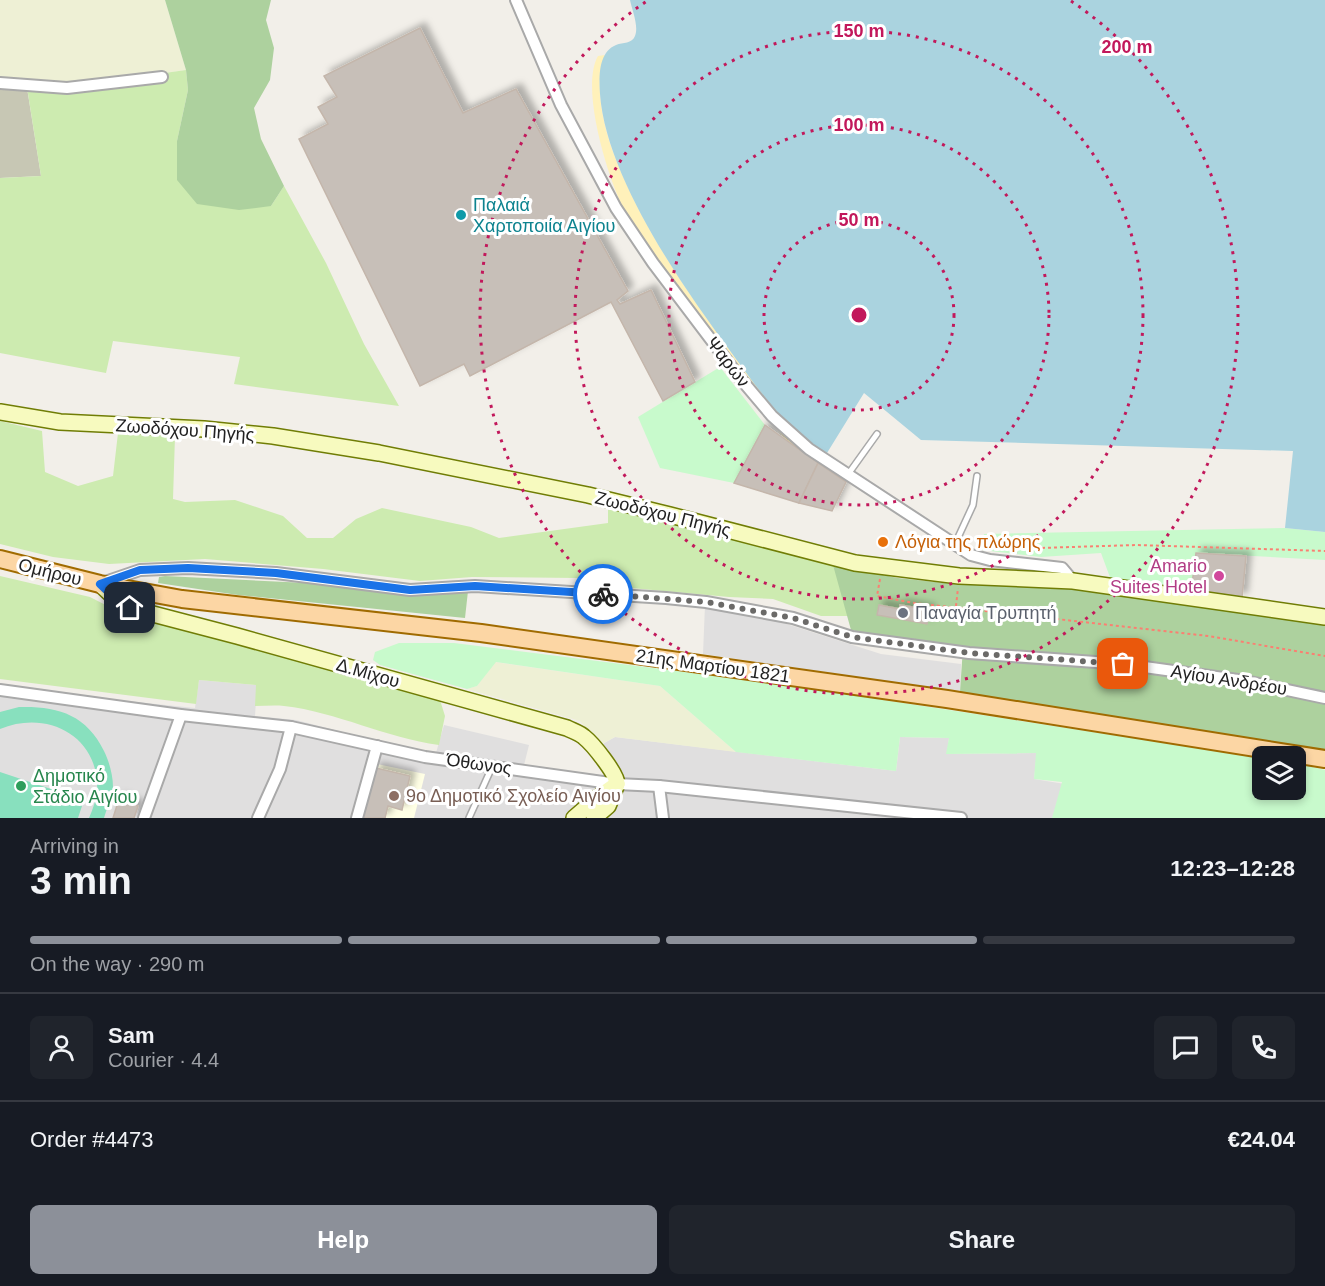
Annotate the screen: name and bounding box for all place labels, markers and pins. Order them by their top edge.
place label: Παλαιά Χαρτοποιία Αιγίου [473,195,615,236]
marker: Παλαιά Χαρτοποιία Αιγίου [454,208,468,222]
centre of rings [849,305,869,325]
place label: Λόγια της πλώρης [895,532,1041,552]
marker: Λόγια της πλώρης [876,535,890,549]
place label: Amario Suites Hotel [1110,556,1207,597]
marker: Amario Suites Hotel [1212,569,1226,583]
pin [104,582,155,633]
place label: Παναγία Τρυπητή [915,603,1057,623]
marker: Παναγία Τρυπητή [896,606,910,620]
pin [1097,638,1148,689]
place label: Δημοτικό Στάδιο Αιγίου [33,766,137,807]
marker: Δημοτικό Στάδιο Αιγίου [14,779,28,793]
place label: 9ο Δημοτικό Σχολείο Αιγίου [406,786,621,806]
marker: 9ο Δημοτικό Σχολείο Αιγίου [387,789,401,803]

